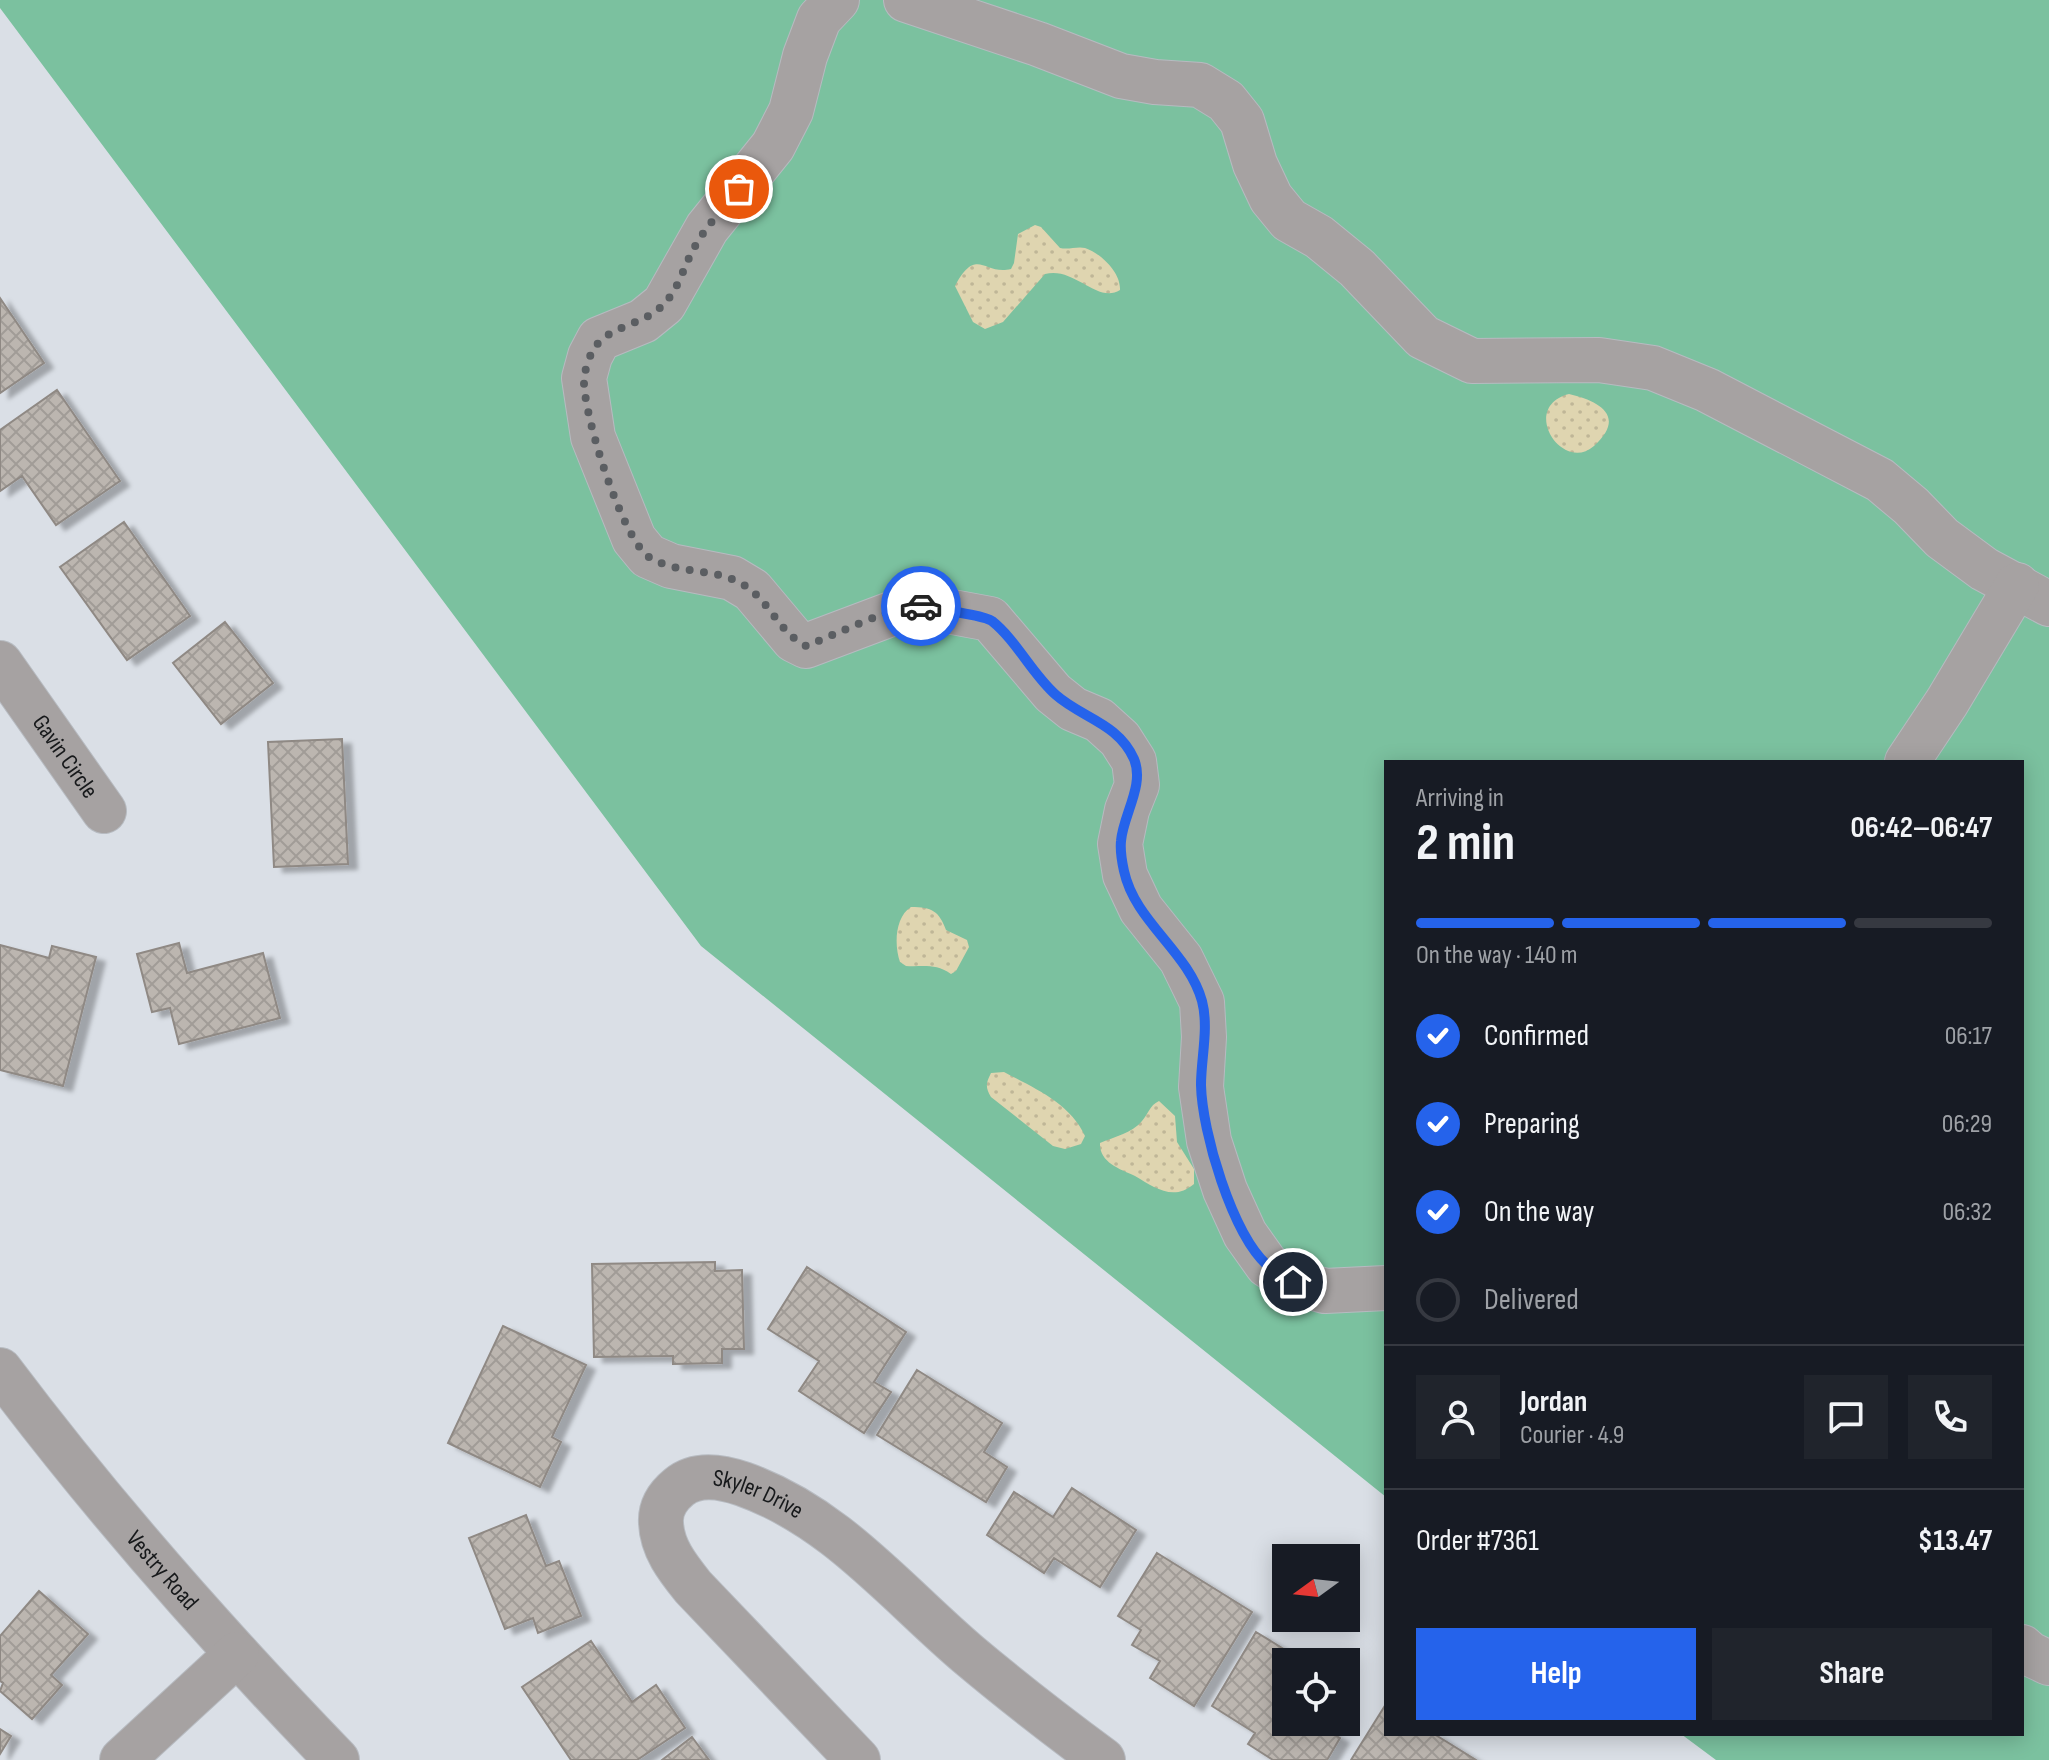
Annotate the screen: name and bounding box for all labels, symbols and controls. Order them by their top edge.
pin [705,155,773,223]
icon: bag [717,167,761,211]
courier [881,566,961,646]
icon: car [899,584,943,628]
street label: Gavin Circle [26,709,104,804]
text: Arriving in [1416,783,1504,814]
text: 06:42–06:47 [1851,810,1992,846]
text: 2 min [1416,812,1515,875]
text: On the way · 140 m [1416,940,1578,971]
icon: check [1416,1014,1460,1058]
text: Confirmed [1484,1018,1589,1054]
text: 06:17 [1945,1021,1992,1052]
icon: check [1416,1102,1460,1146]
text: Preparing [1484,1106,1580,1142]
text: 06:29 [1942,1109,1992,1140]
icon: check [1416,1190,1460,1234]
text: On the way [1484,1194,1594,1230]
text: 06:32 [1942,1197,1992,1228]
pin [1259,1248,1327,1316]
icon: home [1271,1260,1315,1304]
text: Delivered [1484,1282,1579,1318]
button: person [1416,1375,1500,1459]
button: chat [1804,1375,1888,1459]
button: phone [1908,1375,1992,1459]
text: Jordan [1520,1384,1587,1420]
text: Courier · 4.9 [1520,1420,1624,1451]
street label: Skyler Drive [711,1463,809,1525]
text: Order #7361 [1416,1523,1539,1559]
text: $13.47 [1918,1523,1992,1559]
street label: Vestry Road [120,1525,205,1616]
north arrow [1272,1544,1360,1632]
map controls [1272,1544,1360,1736]
button: Help [1416,1628,1696,1720]
button: Share [1712,1628,1992,1720]
button: locate [1272,1648,1360,1736]

